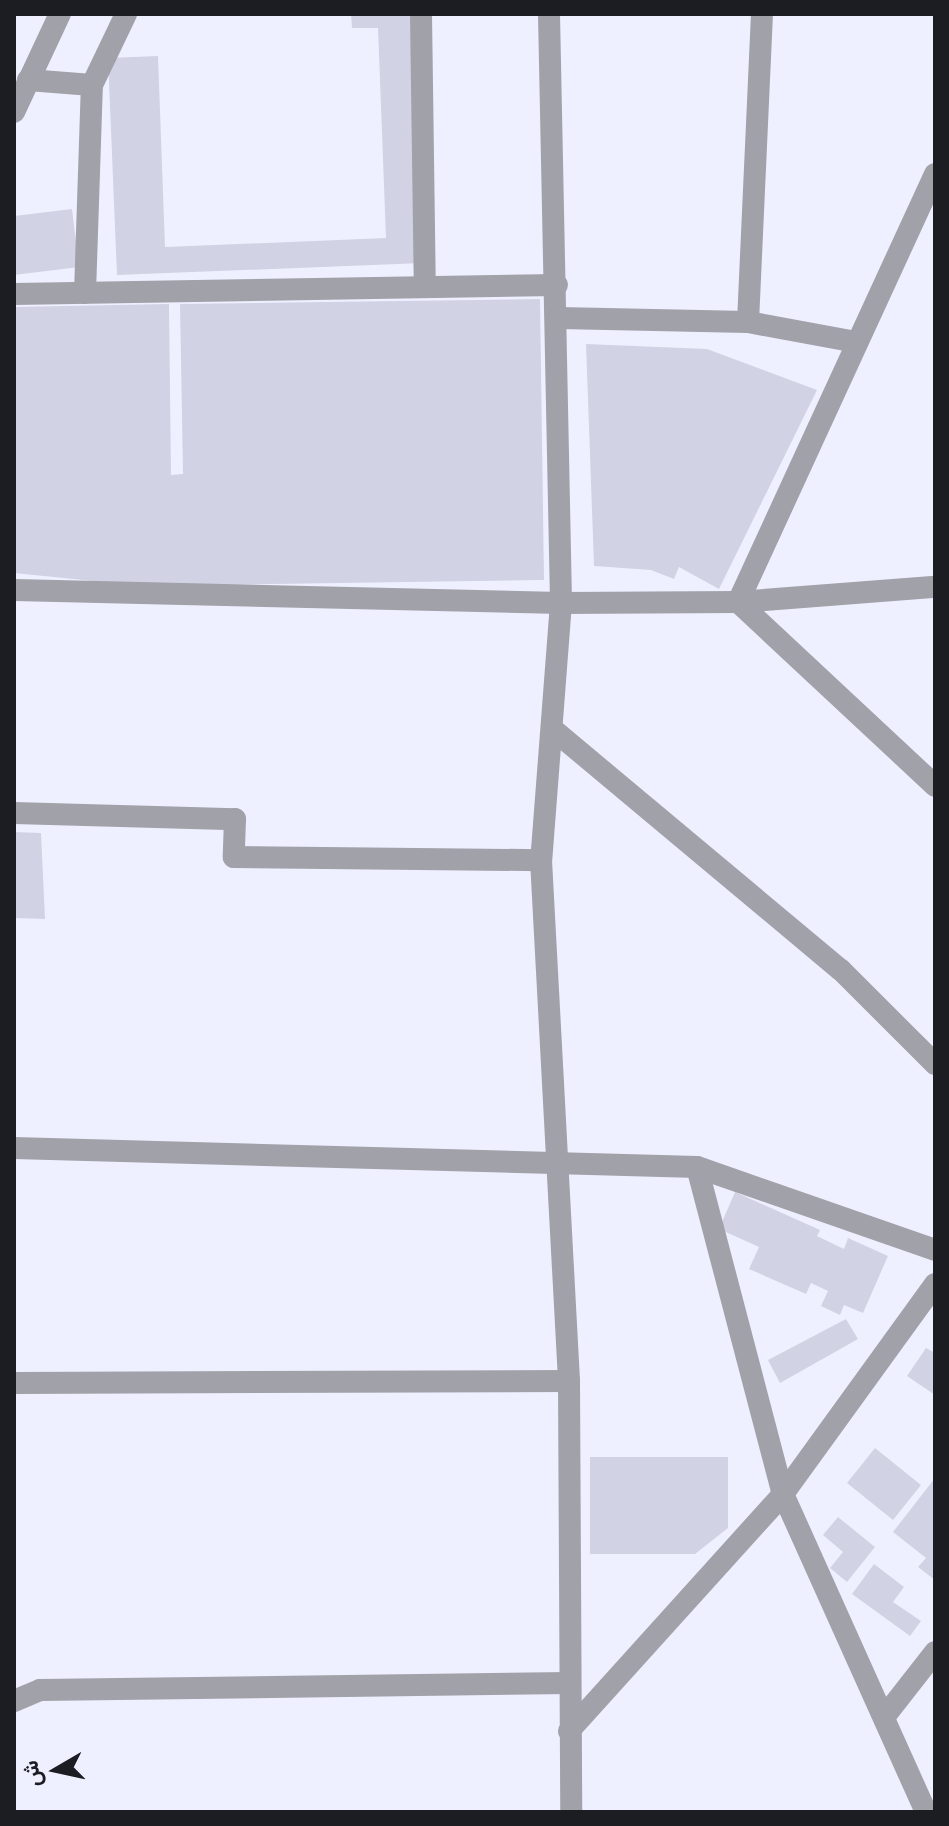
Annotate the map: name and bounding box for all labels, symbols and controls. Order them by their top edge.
north arrow [16,1730,96,1810]
text: ش [16,1759,47,1789]

